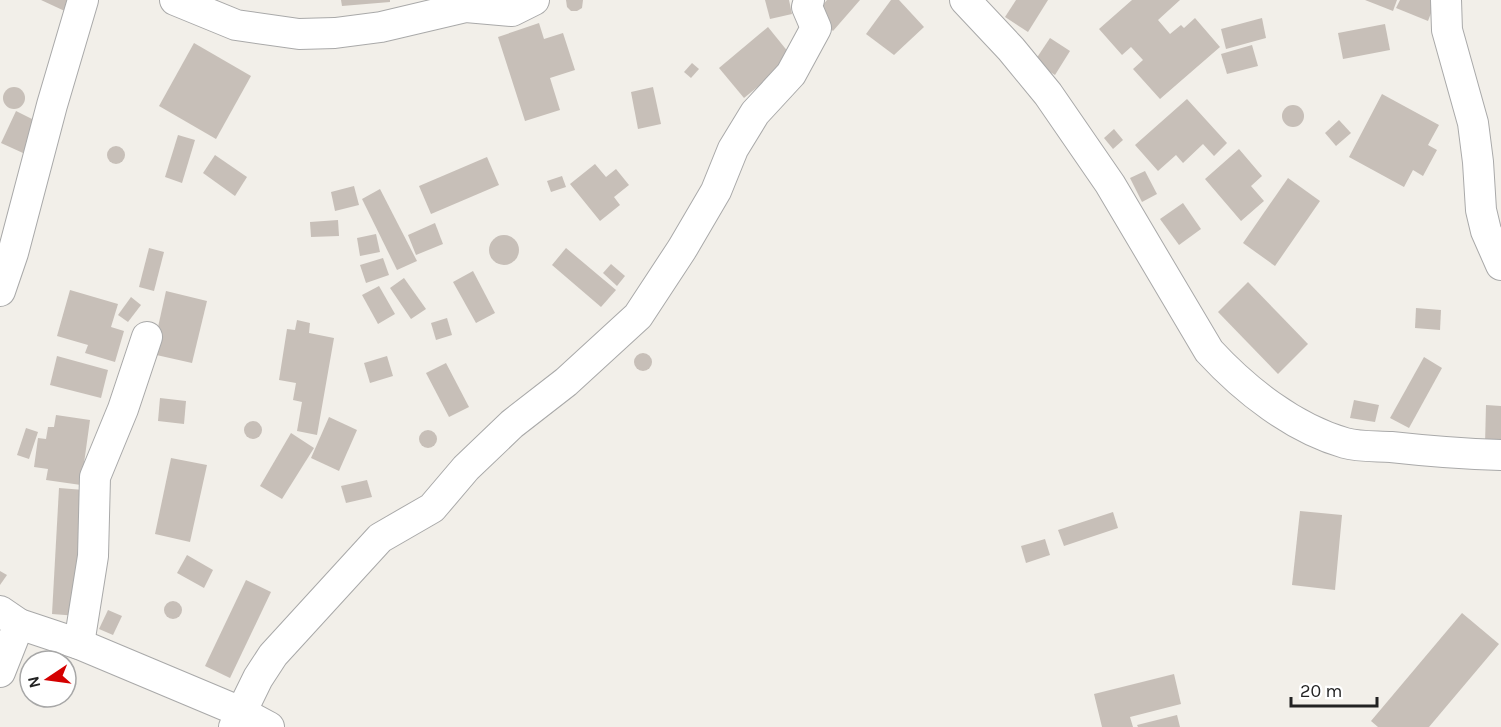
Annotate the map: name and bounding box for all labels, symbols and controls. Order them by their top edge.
north arrow [18,649,78,709]
scale bar [1291,670,1376,708]
text: N [23,675,44,690]
text: 20 m [1300,680,1342,702]

